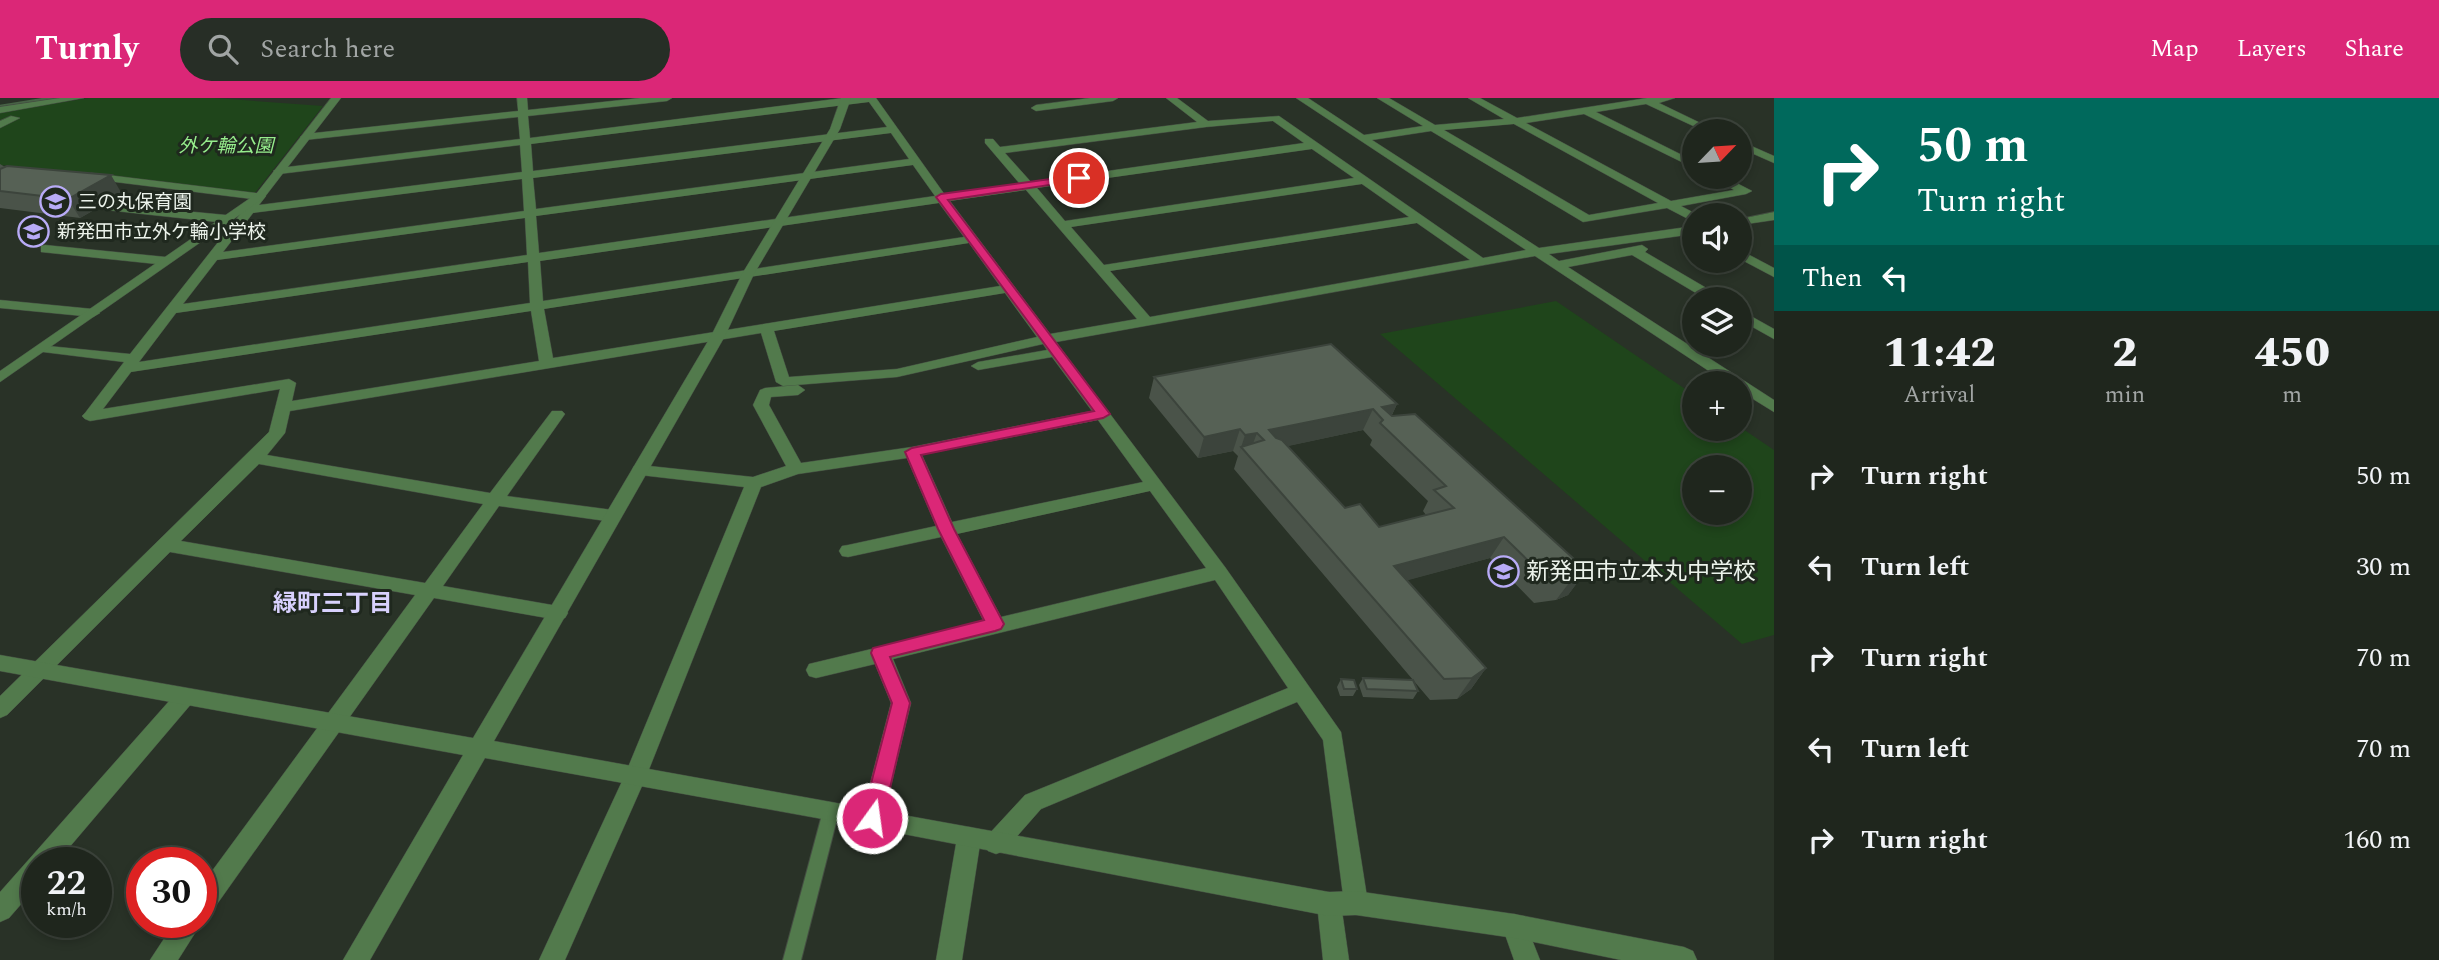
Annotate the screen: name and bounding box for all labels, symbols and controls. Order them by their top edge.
search box [180,18,670,81]
text: Turnly [35,24,138,74]
text: Search here [260,29,395,69]
icon: search [204,30,242,68]
text: Map [2150,31,2199,67]
text: Layers [2237,31,2307,67]
text: Share [2345,31,2404,67]
text: 50 m [1917,109,2028,184]
north arrow [1682,119,1752,189]
map controls [1682,119,1752,525]
icon: right [1802,126,1893,217]
park label: 外ケ輪公園 [178,132,276,161]
pin [1049,148,1109,208]
icon: arrive [1060,159,1098,197]
text: Turn right [1917,177,2065,226]
school or university icon: 三の丸保育園 [38,184,72,218]
place label: 三の丸保育園 [78,188,192,217]
button: sound [1682,203,1752,273]
school or university icon: 新発田市立外ケ輪小学校 [17,214,51,248]
place label: 新発田市立外ケ輪小学校 [57,218,266,247]
text: Then [1802,258,1862,298]
icon: left [1876,259,1914,297]
button: layers [1682,287,1752,357]
text: 11:42 [1883,322,1996,385]
text: 2 [2112,322,2138,385]
text: 450 [2254,322,2330,385]
button: + [1682,371,1752,441]
text: Arrival [1904,378,1975,413]
text: min [2105,378,2145,413]
text: m [2282,378,2302,413]
button: − [1682,455,1752,525]
text: Turn right [1861,456,1988,496]
text: 50 m [2356,456,2411,496]
icon: right [1802,457,1840,495]
text: Turn left [1861,547,1969,587]
text: 30 m [2356,547,2411,587]
icon: left [1802,548,1840,586]
school or university icon: 新発田市立本丸中学校 [1486,554,1520,588]
place label: 新発田市立本丸中学校 [1526,555,1756,590]
district label: 緑町三丁目 [273,586,393,622]
text: Turn right [1861,638,1988,678]
text: 70 m [2356,638,2411,678]
icon: right [1802,639,1840,677]
text: Turn left [1861,729,1969,769]
text: 70 m [2356,729,2411,769]
icon: left [1802,730,1840,768]
position arrow [835,781,909,855]
text: Turn right [1861,820,1988,860]
text: 160 m [2343,820,2411,860]
icon: right [1802,821,1840,859]
speed limit sign: 30 [126,847,217,938]
text: 22 [47,857,86,910]
text: km/h [46,896,87,923]

